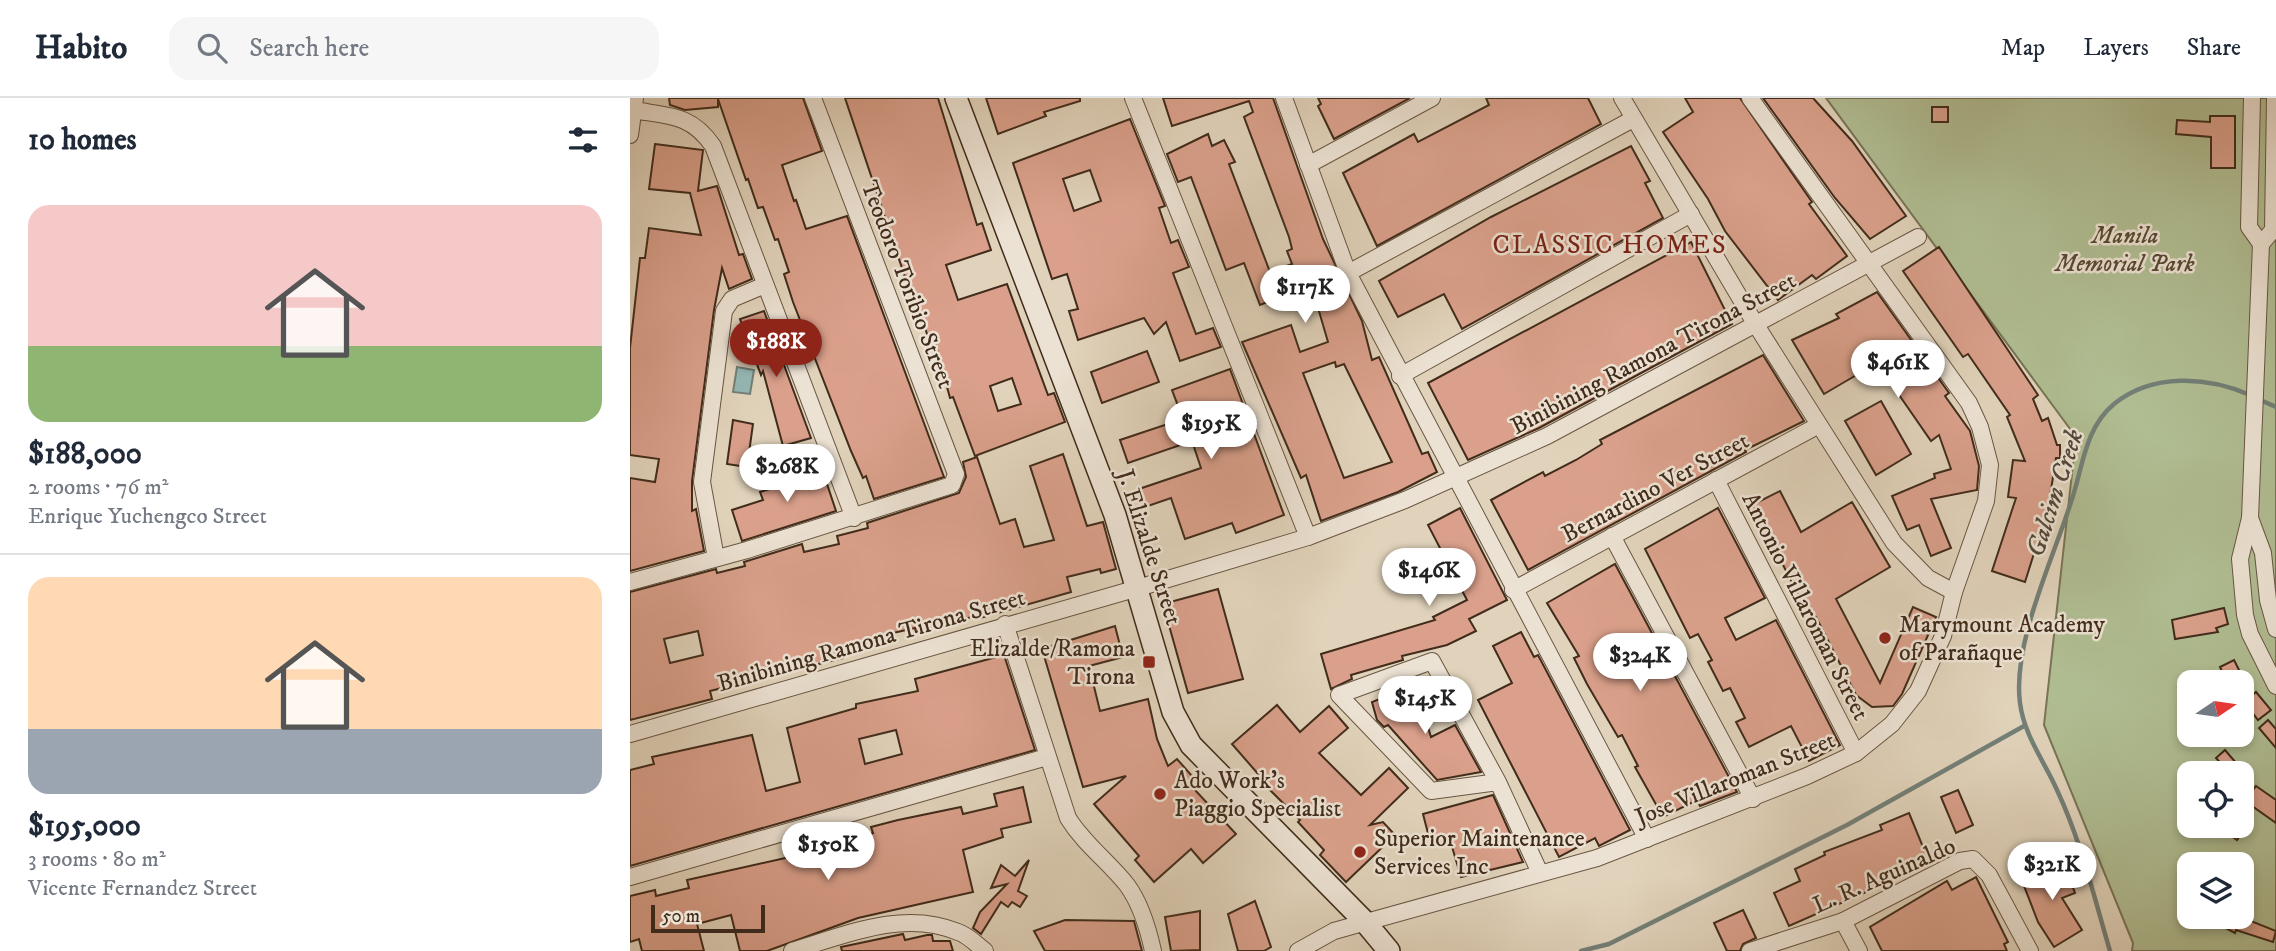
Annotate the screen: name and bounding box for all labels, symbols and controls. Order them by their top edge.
search box [169,17,659,80]
text: Habito [35,28,127,69]
icon: search [193,29,231,67]
text: Search here [249,32,369,65]
text: Map [2001,33,2045,63]
text: Layers [2083,33,2149,63]
text: Share [2187,33,2241,63]
icon: filters [564,121,602,159]
text: 10 homes [28,122,137,159]
street label: Teodoro Toribio Street [854,176,961,393]
park label: Manila Memorial Park [2053,221,2195,279]
district label: CLASSIC HOMES [1492,229,1728,262]
icon: home [252,250,378,376]
pin: $117K [1256,266,1354,325]
street label: Binibining Ramona Tirona Street [1506,266,1801,442]
text: $117K [1276,273,1334,302]
pin: $188K [727,320,825,379]
text: $188K [746,327,806,356]
pin: $461K [1849,341,1947,400]
text: $461K [1867,348,1929,377]
pin: $195K [1162,402,1260,461]
text: $195K [1181,409,1241,438]
water label: Galcim Creek [2019,425,2092,561]
street label: Bernardino Ver Street [1557,426,1755,550]
text: $188,000 [28,436,142,473]
pin: $268K [738,444,836,504]
text: $268K [755,452,819,481]
street label: J. Elizalde Street [1109,464,1188,629]
text: 2 rooms · 76 m² [28,473,168,502]
street label: Antonio Villaroman Street [1735,488,1876,726]
text: Enrique Yuchengco Street [28,502,267,531]
pin: $146K [1380,548,1478,608]
text: $146K [1398,556,1460,585]
street label: Binibining Ramona Tirona Street [714,583,1029,699]
place label: Marymount Academy of Parañaque [1899,610,2105,668]
icon: home [252,622,378,748]
marker: Marymount Academy of Parañaque [1877,630,1893,646]
place label: Elizalde/Ramona Tirona [970,634,1136,692]
pin: $324K [1591,634,1689,693]
text: $324K [1609,641,1671,670]
marker: Elizalde/Ramona Tirona [1141,654,1157,670]
north arrow [2177,670,2254,747]
map controls [2177,670,2254,929]
pin: $145K [1376,676,1474,736]
text: $145K [1394,684,1456,713]
street label: Jose Villaroman Street [1629,725,1840,833]
button: locate [2177,761,2254,838]
place label: Ado Work's Piaggio Specialist [1174,766,1341,824]
marker: Ado Work's Piaggio Specialist [1152,786,1168,802]
text: $195,000 [28,808,141,845]
pin: $150K [779,822,877,882]
place label: Superior Maintenance Services Inc [1374,824,1585,882]
text: $150K [798,830,858,859]
street label: L. R. Aguinaldo [1808,831,1961,921]
pin: $321K [2003,842,2101,902]
marker: Superior Maintenance Services Inc [1352,844,1368,860]
text: 3 rooms · 80 m² [28,845,166,874]
text: $321K [2023,850,2081,879]
button: layers [2177,852,2254,929]
text: Vicente Fernandez Street [28,874,257,903]
scale bar [651,902,765,934]
text: 50 m [662,905,700,928]

